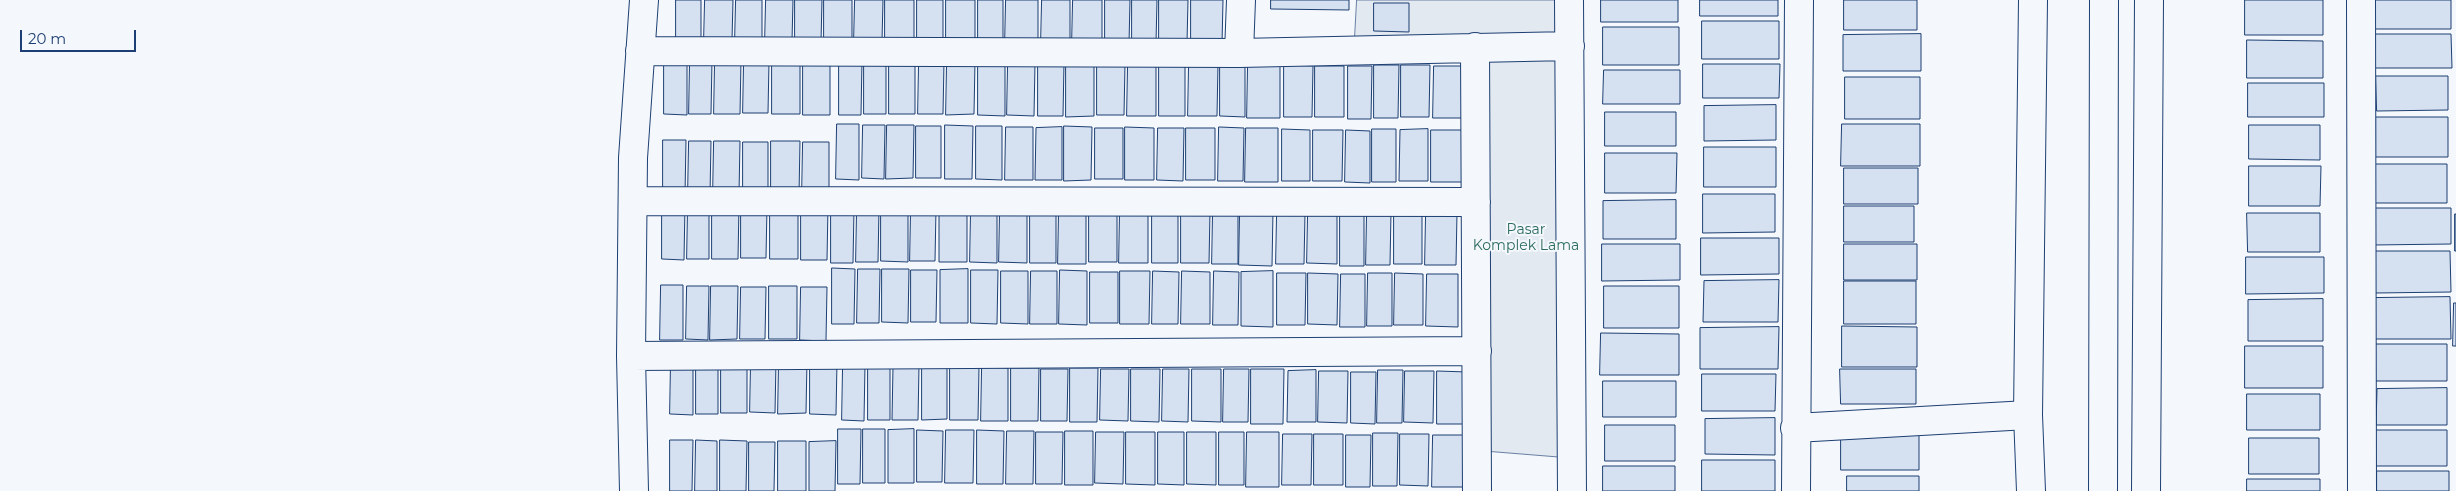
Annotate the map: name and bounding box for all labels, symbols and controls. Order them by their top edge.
scale bar [22,20,139,52]
text: 20 m [28,29,66,48]
park label: Pasar Komplek Lama [1473,222,1579,254]

